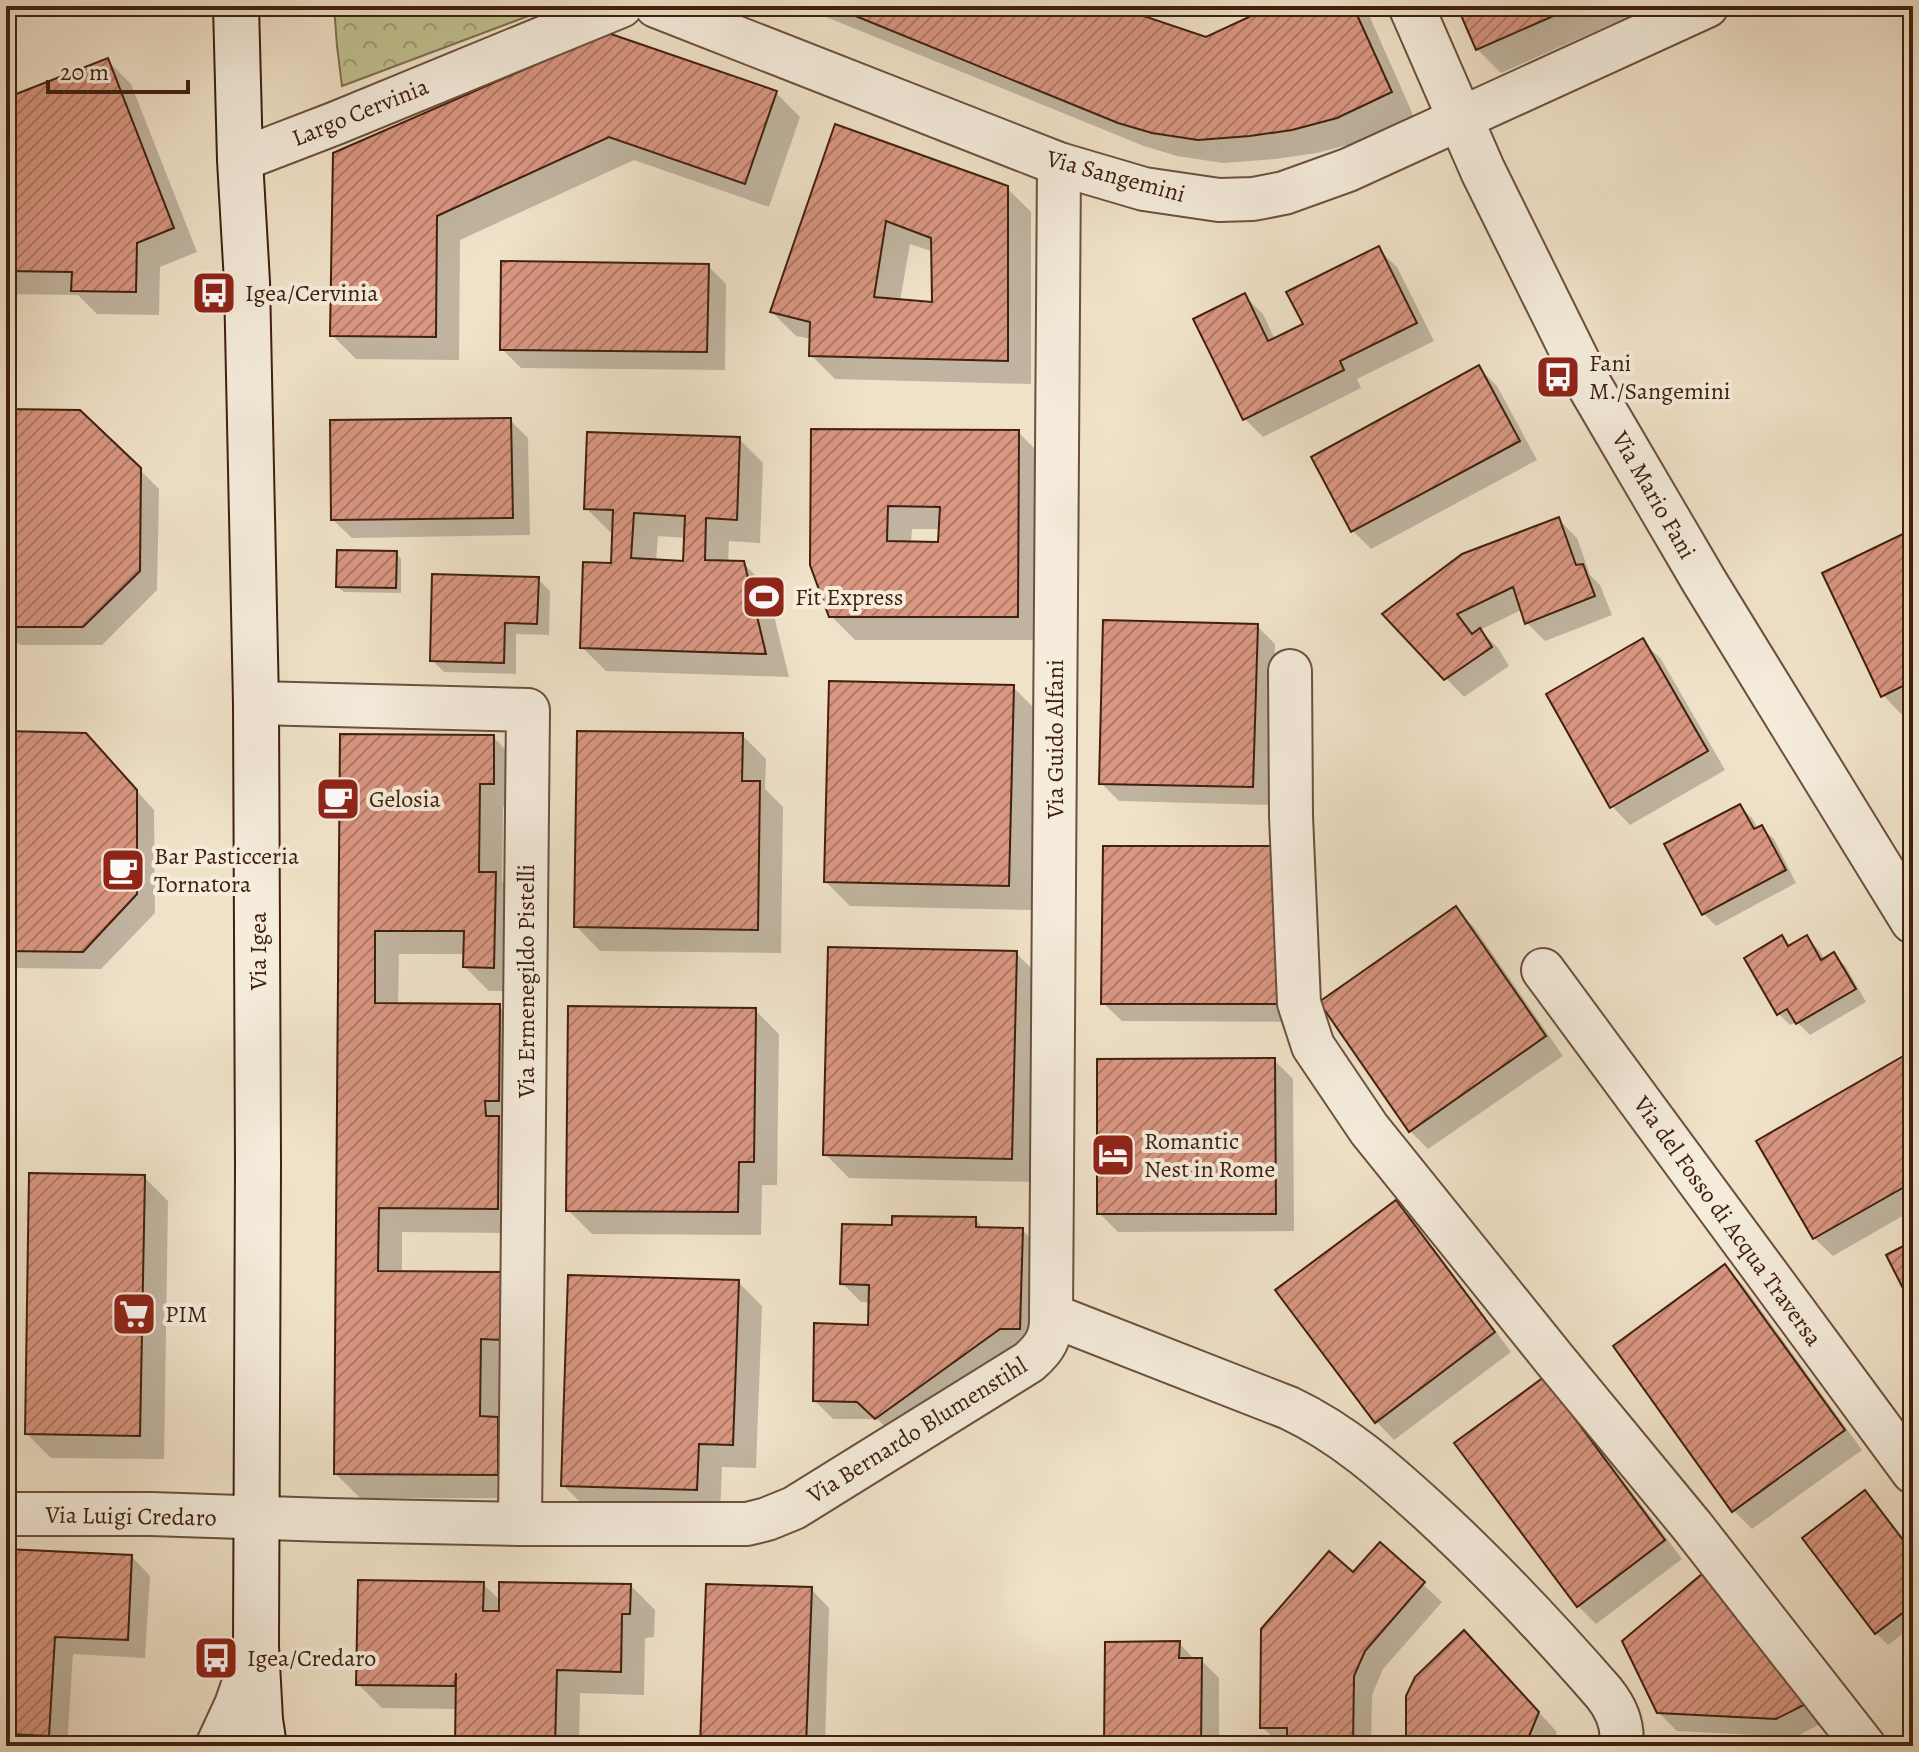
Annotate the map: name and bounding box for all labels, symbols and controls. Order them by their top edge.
scale bar [48,44,188,94]
text: 20 m [60,56,109,88]
street label: Largo Cervinia [287,70,434,154]
street label: Via Sangemini [1042,142,1189,210]
bus stop icon: Igea/Cervinia [190,269,238,317]
place label: Igea/Cervinia [245,277,379,309]
place label: Fani M./Sangemini [1589,347,1731,407]
bus stop icon: Fani M./Sangemini [1534,353,1582,401]
street label: Via Mario Fani [1604,424,1704,565]
sports icon: Fit Express [740,573,788,621]
place label: Fit Express [795,581,904,613]
street label: Via Guido Alfani [1039,659,1071,820]
cafe icon: Gelosia [314,775,362,823]
place label: Gelosia [369,783,442,815]
place label: Bar Pasticceria Tornatora [154,840,300,900]
cafe icon: Bar Pasticceria Tornatora [99,846,147,894]
street label: Via Ermenegildo Pistelli [510,864,542,1099]
street label: Via Igea [242,911,274,991]
street label: Via del Fosso di Acqua Traversa [1626,1089,1830,1353]
place label: Romantic Nest in Rome [1144,1125,1275,1185]
hotel icon: Romantic Nest in Rome [1089,1131,1137,1179]
supermarket icon: PIM [110,1290,158,1338]
place label: PIM [165,1298,207,1330]
street label: Via Bernardo Blumenstihl [800,1349,1033,1511]
street label: Via Luigi Credaro [44,1498,217,1533]
bus stop icon: Igea/Credaro [192,1634,240,1682]
place label: Igea/Credaro [247,1642,376,1674]

